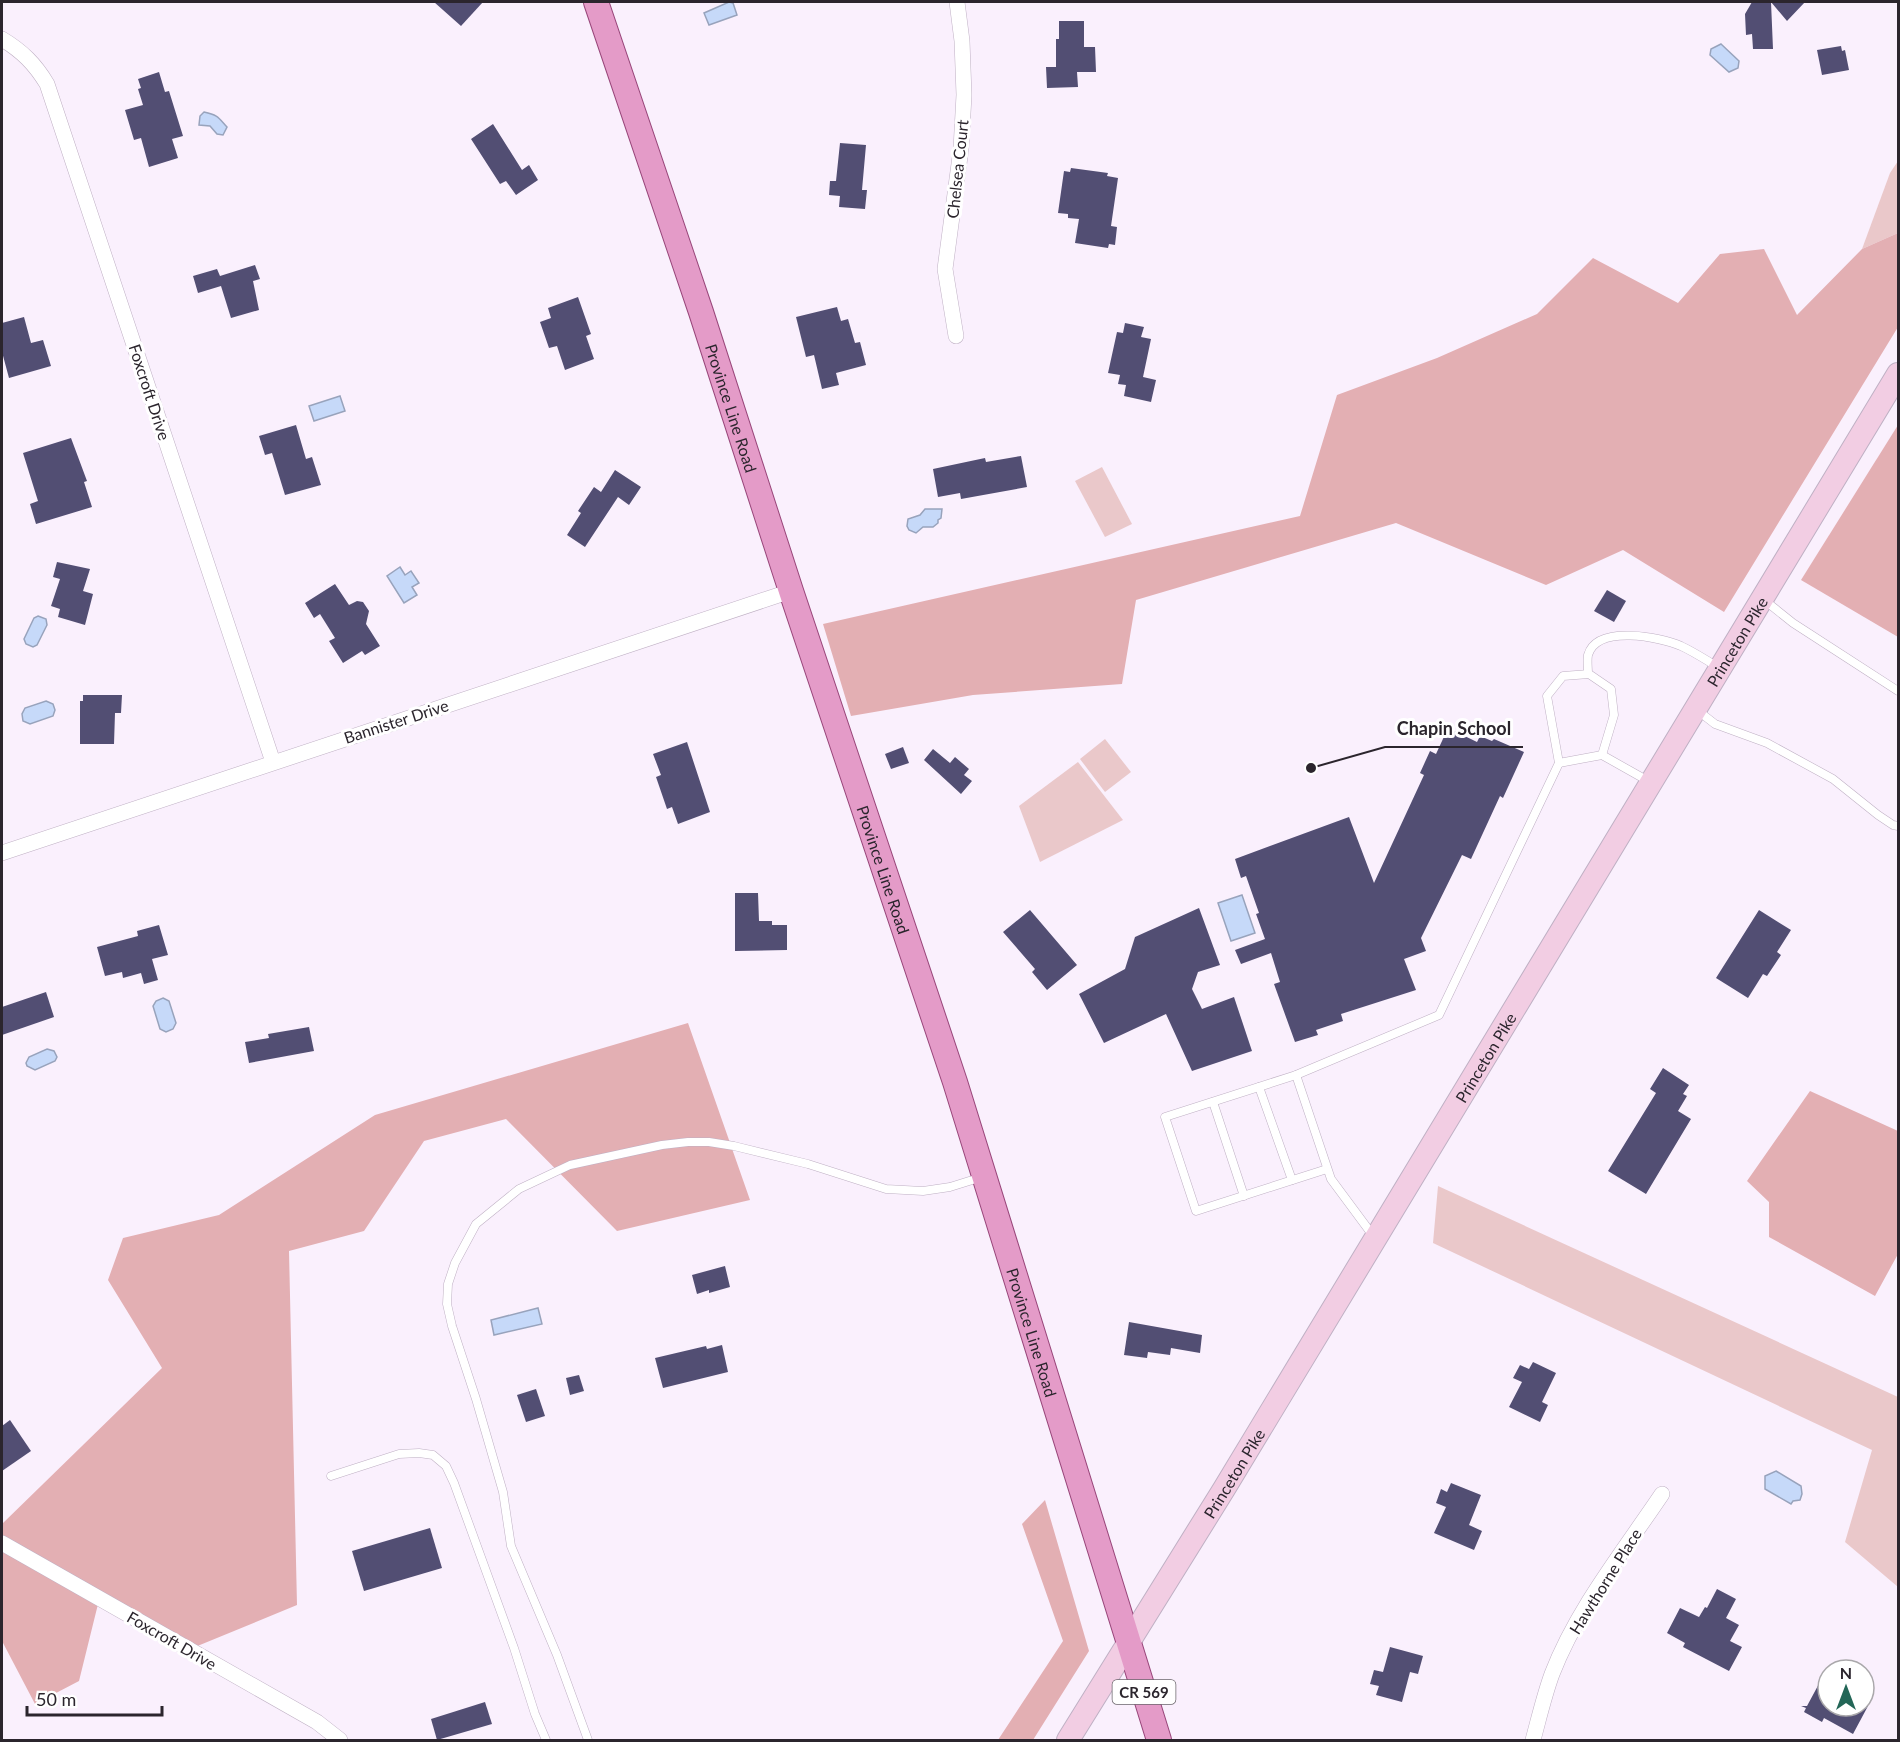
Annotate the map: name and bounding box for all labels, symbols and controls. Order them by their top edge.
street label: Chelsea Court [942,118,972,219]
street label: Province Line Road [702,341,762,475]
street label: Foxcroft Drive [126,342,174,442]
street label: Princeton Pike [1702,593,1771,690]
street label: Bannister Drive [341,695,451,747]
callout: Chapin School [1385,711,1523,747]
text: Chapin School [1397,717,1511,739]
street label: Province Line Road [854,803,914,936]
street label: Princeton Pike [1451,1009,1519,1106]
street label: Province Line Road [1004,1265,1061,1399]
street label: Princeton Pike [1199,1425,1268,1521]
street label: Hawthorne Place [1565,1525,1645,1637]
street label: Foxcroft Drive [124,1607,220,1673]
north arrow [1816,1658,1876,1718]
text: N [1840,1663,1852,1682]
scale bar [27,1679,162,1717]
road number: CR 569 [1112,1680,1176,1704]
text: 50 m [36,1688,76,1710]

